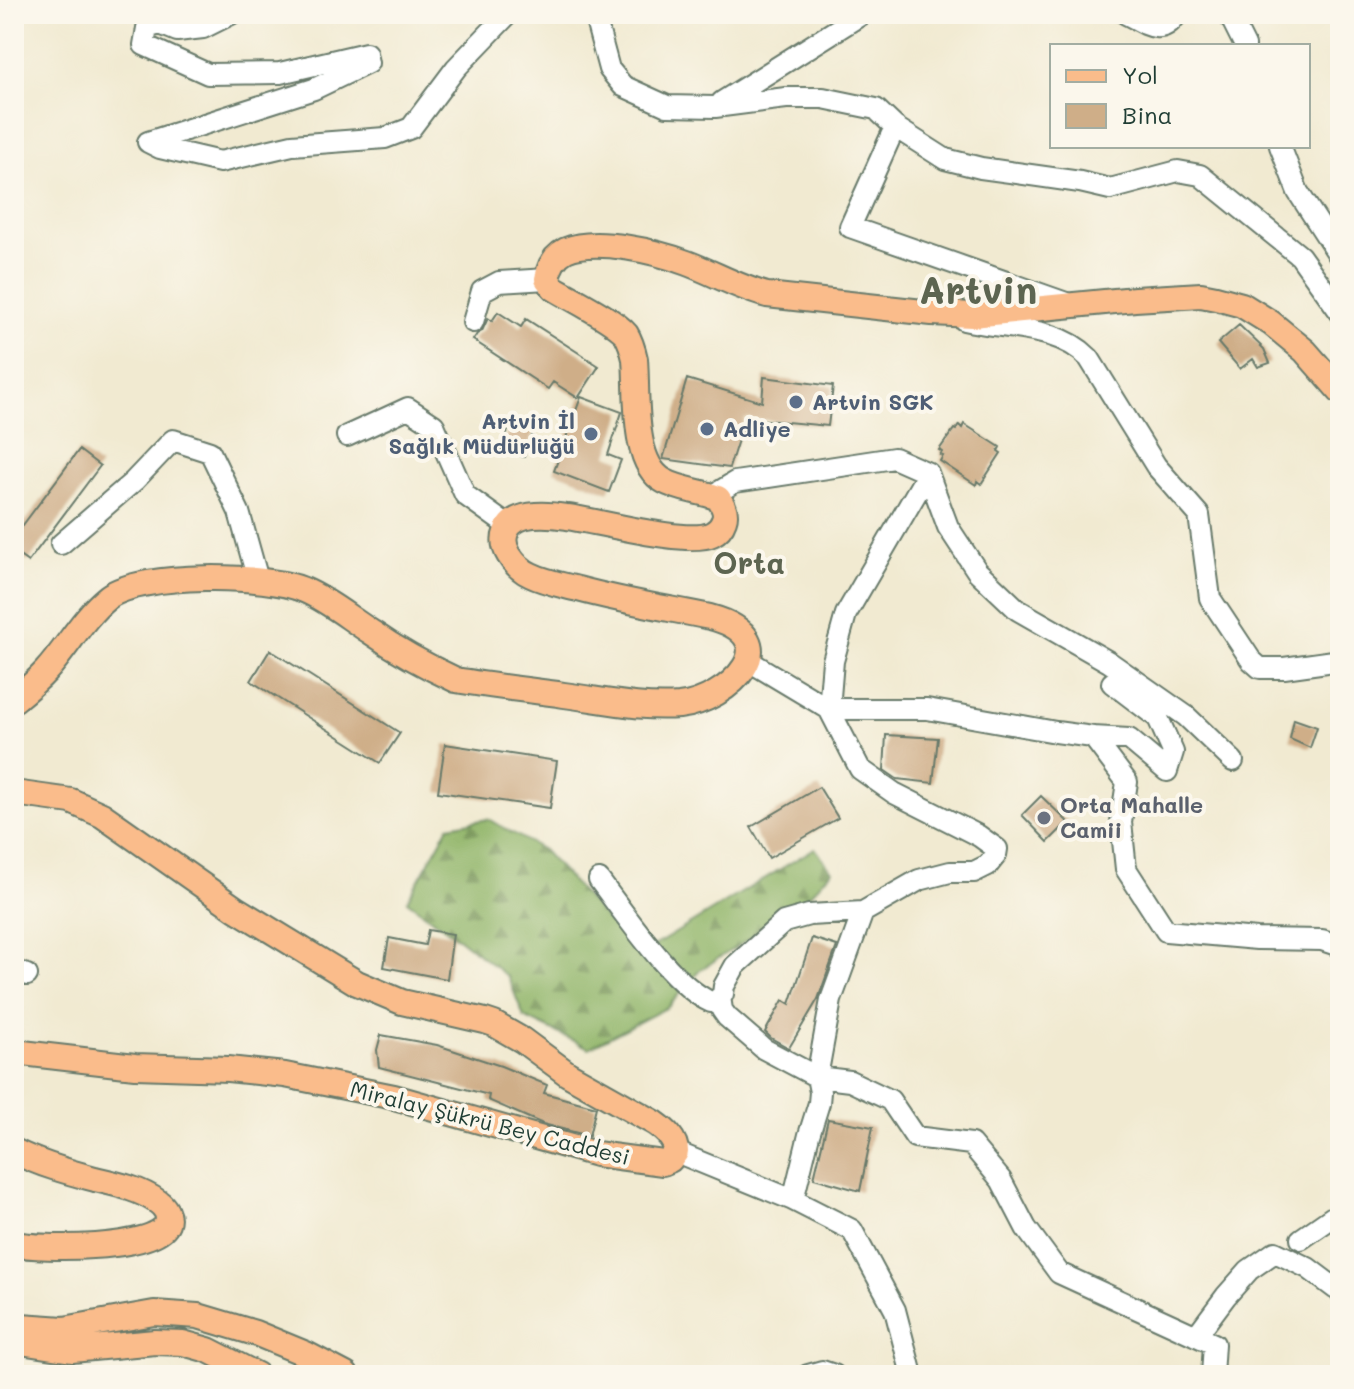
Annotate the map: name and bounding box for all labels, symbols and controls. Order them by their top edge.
legend [1050,44,1310,148]
text: Yol [1122,59,1158,90]
text: Bina [1122,99,1173,130]
district label: Artvin [919,264,1037,314]
place label: Artvin SGK [812,387,934,416]
marker: Artvin SGK [787,393,805,411]
place label: Artvin İl Sağlık Müdürlüğü [389,406,575,460]
place label: Adliye [723,414,791,443]
marker: Adliye [698,420,716,438]
marker: Artvin İl Sağlık Müdürlüğü [582,425,600,443]
district label: Orta [713,542,785,582]
place label: Orta Mahalle Camii [1060,790,1203,844]
marker: Orta Mahalle Camii [1035,809,1053,827]
street label: Miralay Şükrü Bey Caddesi [347,1074,633,1171]

